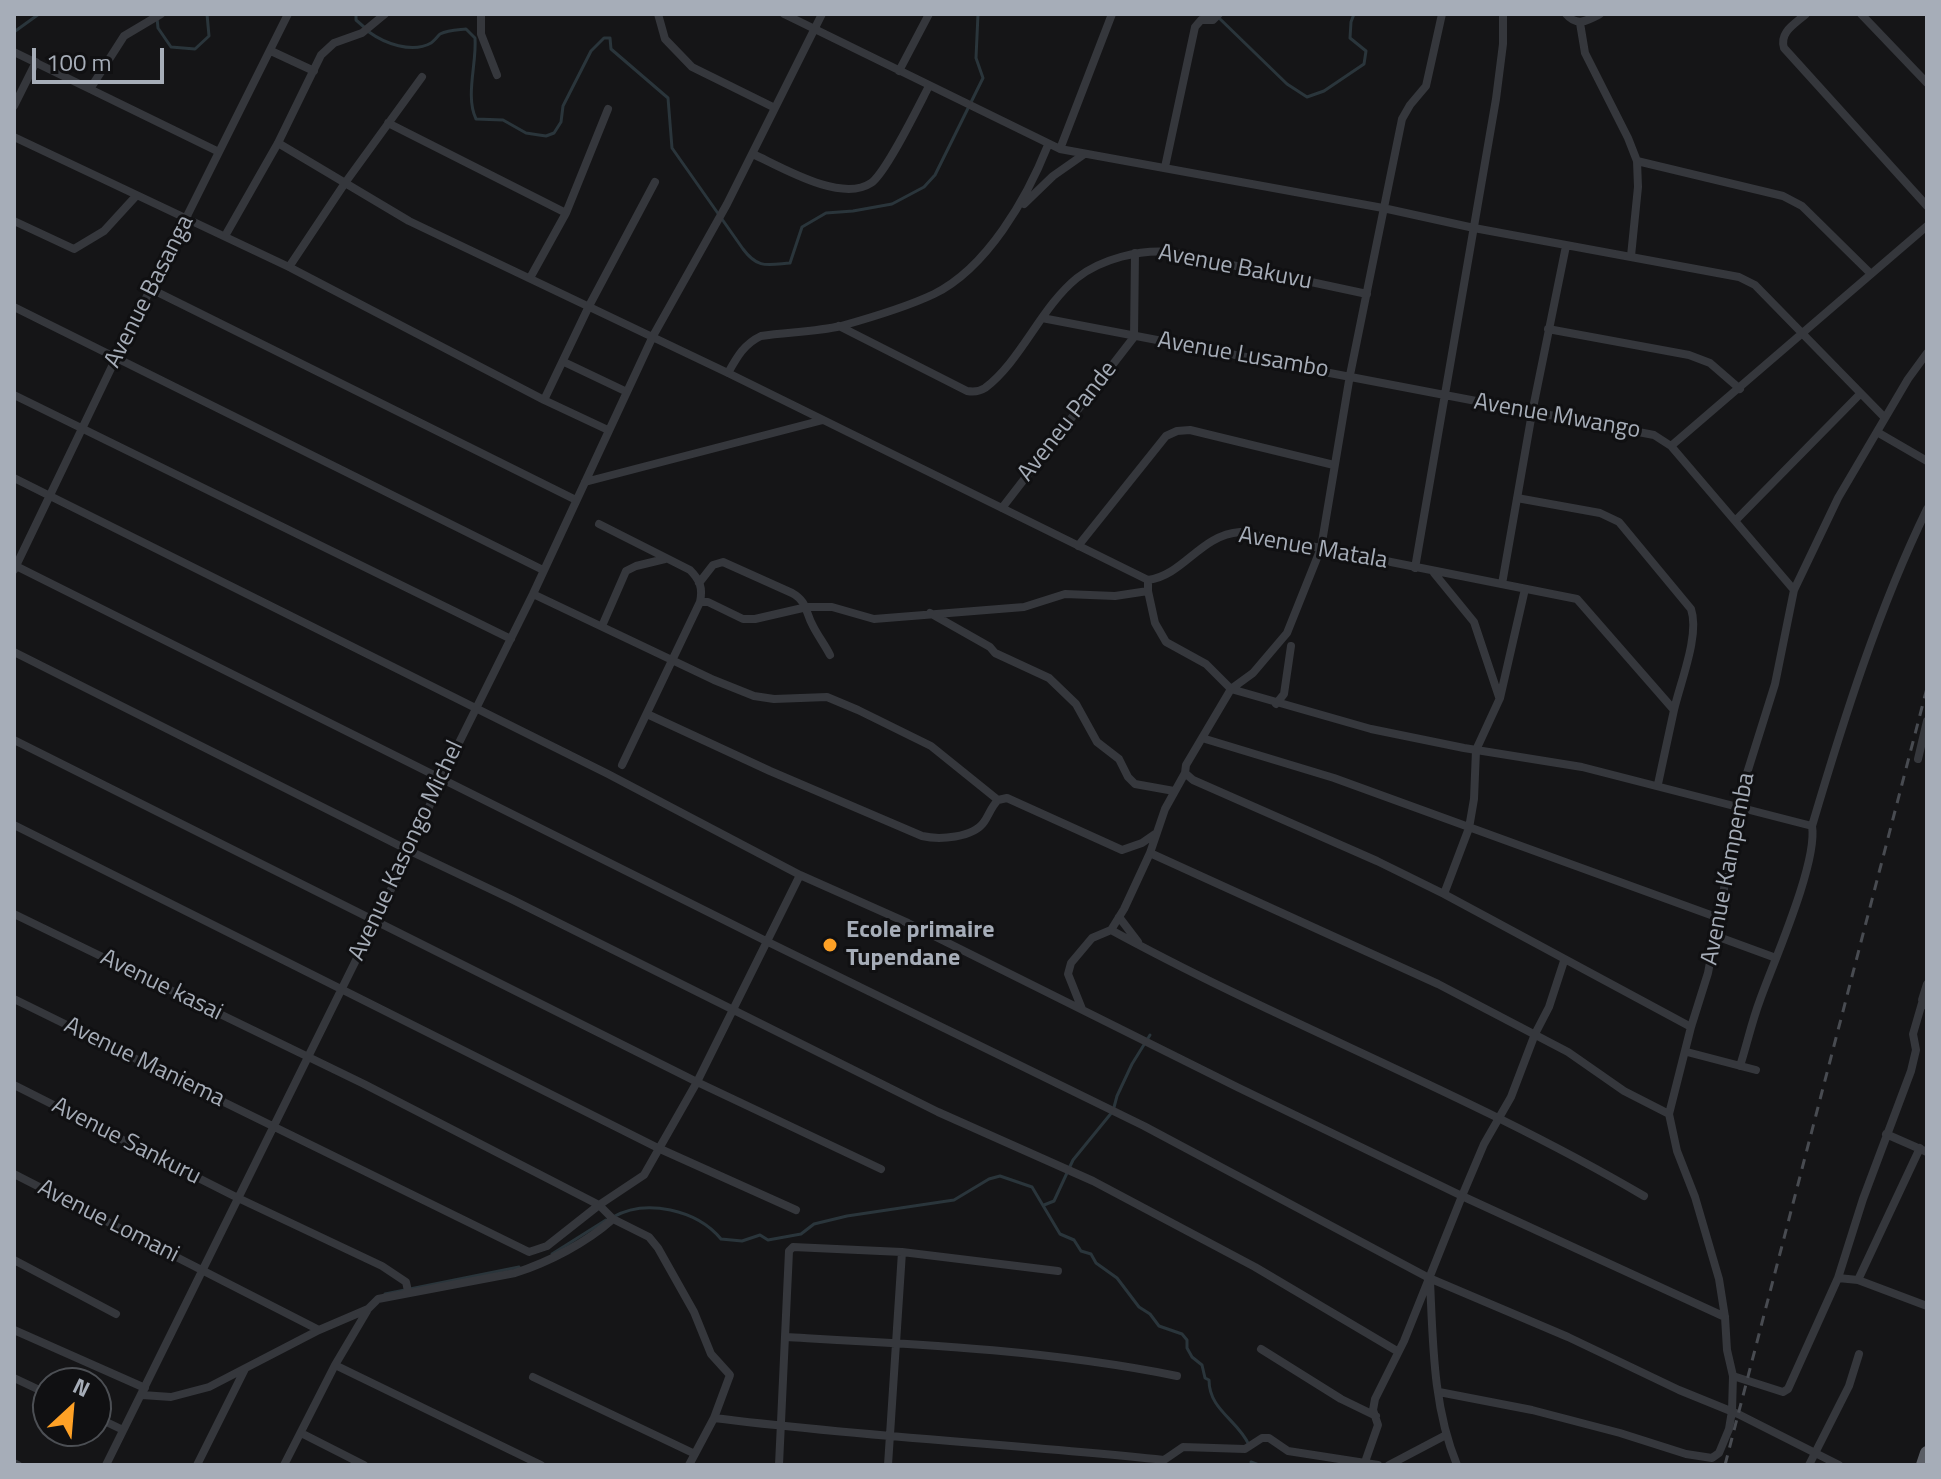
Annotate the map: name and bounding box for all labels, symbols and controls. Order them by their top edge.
scale bar [36,32,168,82]
text: 100 m [46,44,112,80]
street label: Avenue Basanga [99,211,201,373]
street label: Avenue Bakuvu [1156,239,1314,297]
street label: Avenue Lusambo [1155,327,1331,385]
street label: Aveneu Pande [1012,356,1124,488]
street label: Avenue Mwango [1471,388,1643,446]
street label: Avenue Matala [1236,522,1390,576]
street label: Avenue Kasongo Michel [343,736,471,966]
street label: Avenue Kampemba [1696,770,1762,968]
place label: Ecole primaire Tupendane [846,917,994,973]
marker: Ecole primaire Tupendane [821,936,839,954]
street label: Avenue kasai [95,944,227,1028]
street label: Avenue Maniema [59,1012,229,1114]
street label: Avenue Sankuru [47,1092,205,1192]
street label: Avenue Lomani [33,1174,183,1270]
north arrow [32,1367,112,1447]
text: N [67,1369,96,1406]

